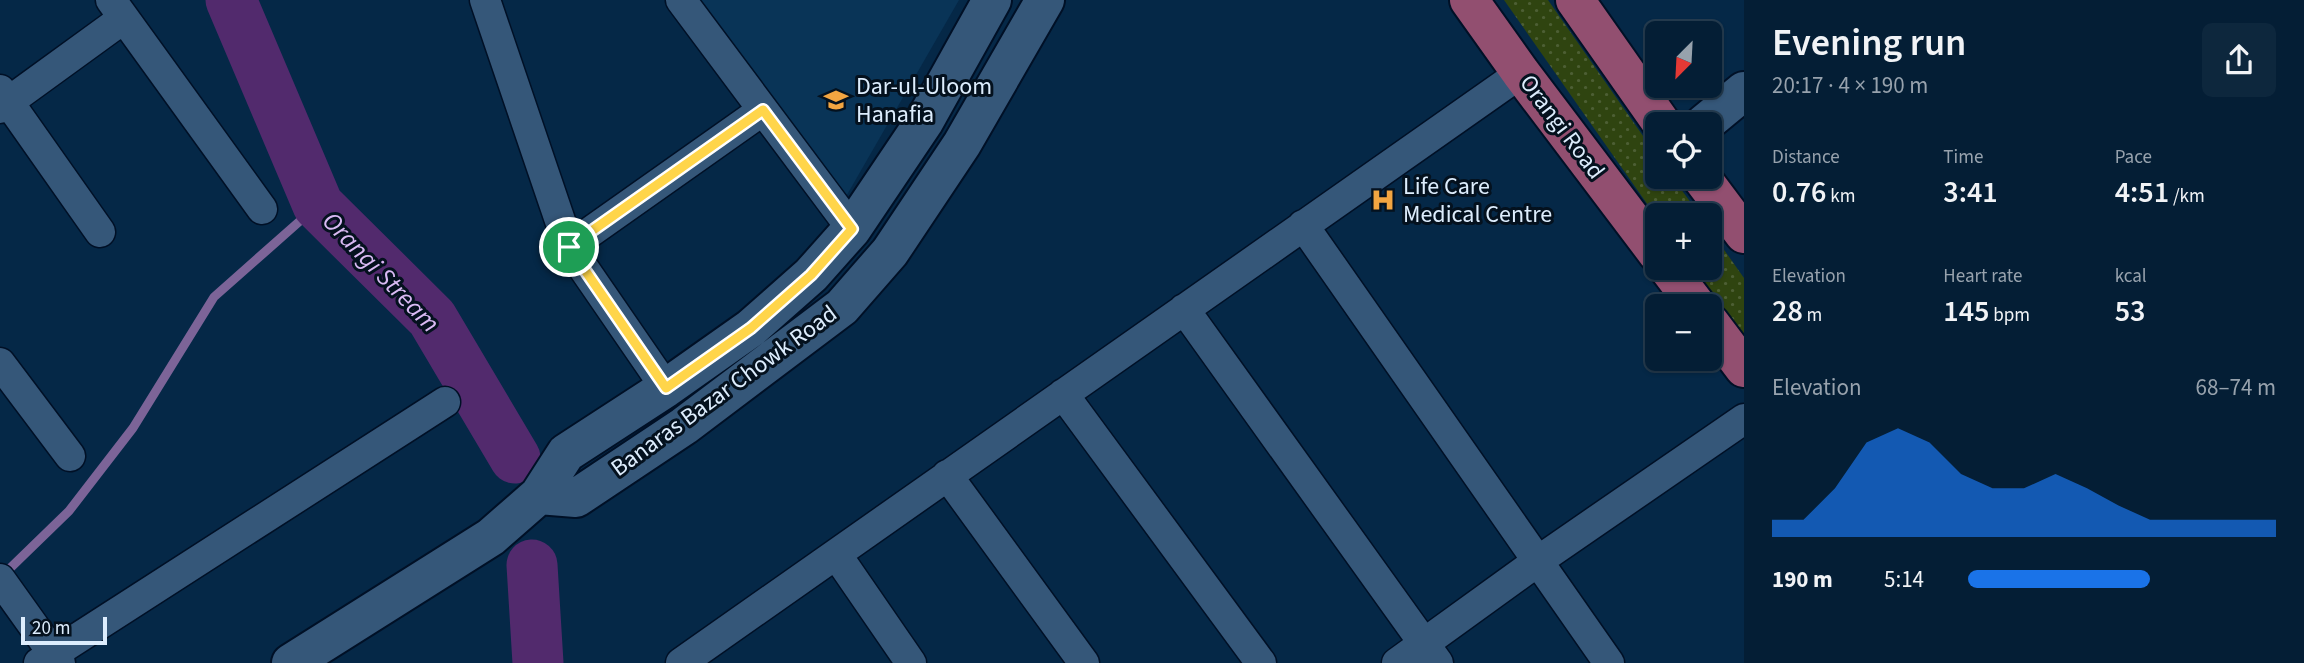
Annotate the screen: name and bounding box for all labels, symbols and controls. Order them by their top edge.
text: Evening run [1772,16,1966,70]
north arrow [1645,21,1722,98]
map controls [1645,21,1722,371]
button: share [2202,23,2276,97]
street label: Orangi Road [1511,67,1613,187]
place label: Dar-ul-Uloom Hanafia [856,69,992,132]
text: 20:17 · 4 × 190 m [1772,69,1928,102]
school or university icon: Dar-ul-Uloom Hanafia [822,86,850,114]
button: locate [1645,112,1722,189]
text: Distance [1772,144,1840,171]
text: Time [1943,144,1983,171]
text: Pace [2115,144,2152,171]
place label: Life Care Medical Centre [1403,169,1552,232]
text: 0.76 [1772,171,1826,214]
text: 3:41 [1943,171,1998,214]
text: 4:51 [2115,171,2169,214]
text: km [1826,183,1855,210]
text: /km [2169,183,2205,210]
hospital icon: Life Care Medical Centre [1369,186,1397,214]
water label: Orangi Stream [314,203,448,341]
button: + [1645,203,1722,280]
pin [539,217,599,277]
icon: arrive [550,228,588,266]
text: Elevation [1772,263,1846,290]
text: Heart rate [1943,263,2022,290]
text: kcal [2115,263,2147,290]
text: 28 [1772,290,1803,333]
text: 145 [1943,290,1990,333]
text: 53 [2115,290,2145,333]
button: − [1645,294,1722,371]
street label: Banaras Bazar Chowk Road [604,297,844,485]
text: m [1803,302,1822,329]
text: bpm [1990,302,2030,329]
text: Elevation [1772,371,1862,404]
text: 68–74 m [2196,371,2276,404]
text: 190 m [1772,563,1833,596]
text: 5:14 [1884,563,1924,596]
scale bar [21,614,107,646]
text: 20 m [32,615,70,642]

